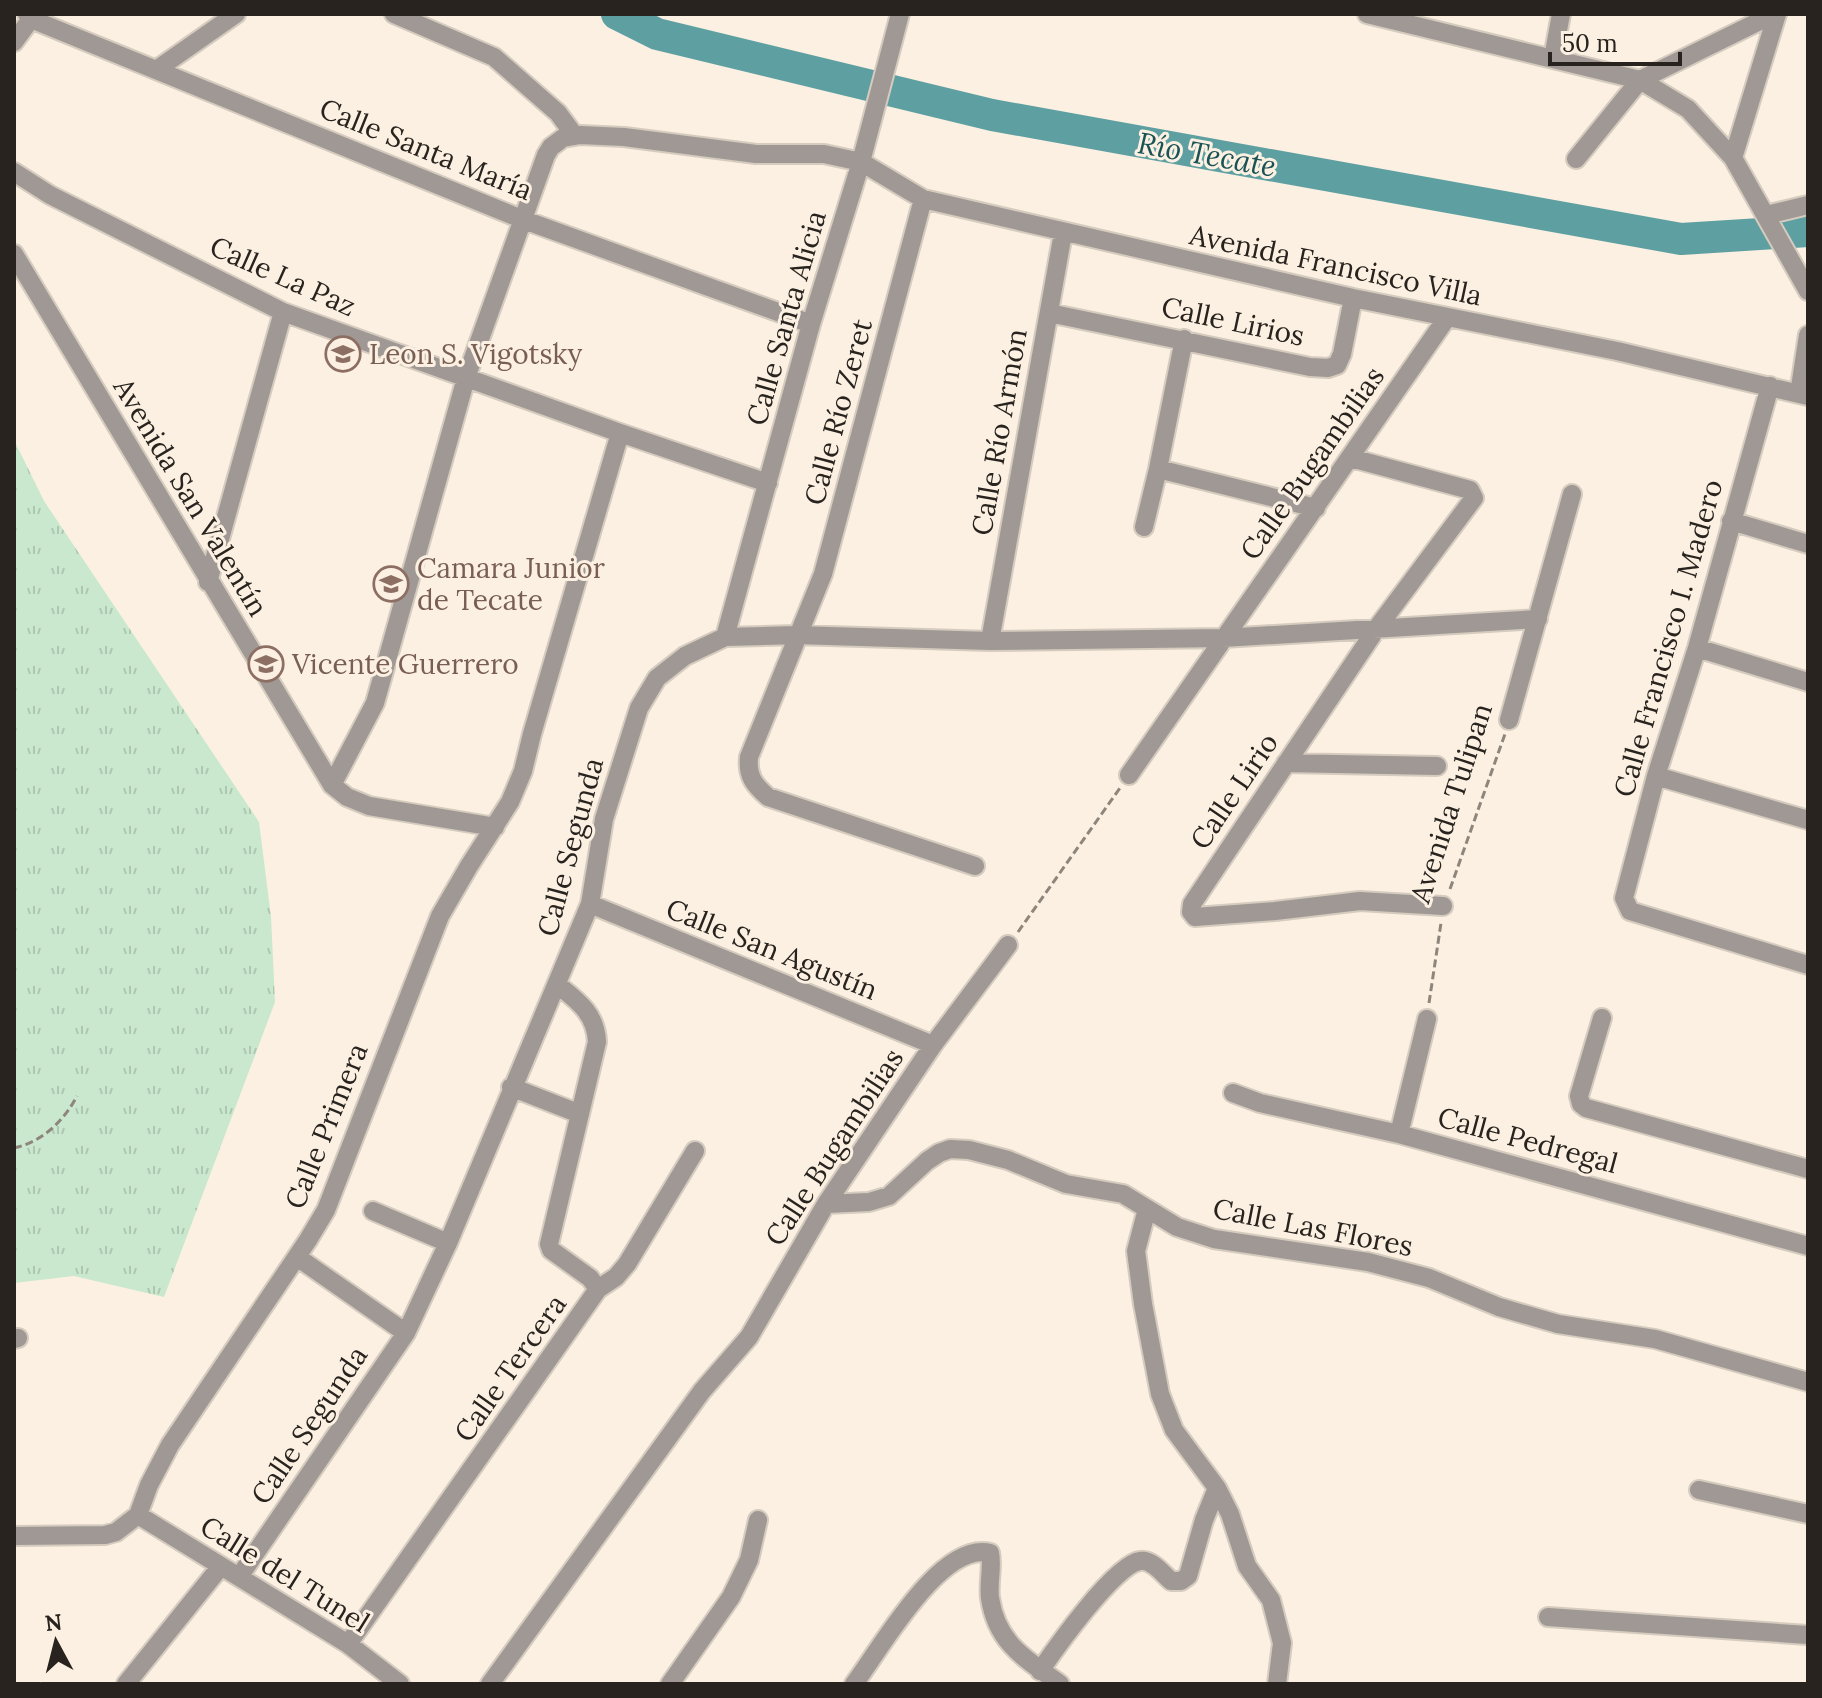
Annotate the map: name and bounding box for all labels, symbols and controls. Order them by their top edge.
scale bar [1550,16,1680,66]
text: 50 m [1562,28,1618,59]
street label: Calle Santa María [314,90,538,208]
water label: Río Tecate [1135,123,1279,185]
street label: Calle Santa Alicia [738,206,834,430]
street label: Avenida Francisco Villa [1186,216,1485,314]
street label: Calle La Paz [204,228,362,324]
street label: Calle Lirios [1158,288,1308,354]
street label: Calle Río Zeret [796,315,880,509]
street label: Calle Río Armón [963,326,1035,538]
school or university icon: Leon S. Vigotsky [324,335,362,373]
place label: Leon S. Vigotsky [369,336,582,372]
street label: Calle Bugambilias [1232,359,1392,567]
street label: Avenida San Valentín [105,370,276,623]
street label: Calle Francisco I. Madero [1605,475,1731,801]
place label: Camara Junior de Tecate [417,550,605,618]
school or university icon: Camara Junior de Tecate [372,565,410,603]
school or university icon: Vicente Guerrero [247,645,285,683]
place label: Vicente Guerrero [291,646,519,682]
street label: Avenida Tulipan [1402,699,1500,908]
street label: Calle Lirio [1182,726,1286,856]
street label: Calle Segunda [529,754,611,940]
street label: Calle San Agustín [661,890,883,1008]
street label: Calle Primera [276,1038,376,1214]
street label: Calle Bugambilias [757,1042,911,1252]
street label: Calle Pedregal [1434,1099,1622,1181]
street label: Calle Las Flores [1210,1190,1416,1264]
street label: Calle Tercera [446,1287,574,1449]
street label: Calle Segunda [243,1339,375,1511]
street label: Calle del Tunel [194,1508,376,1640]
north arrow [16,1602,96,1682]
text: N [43,1607,64,1637]

